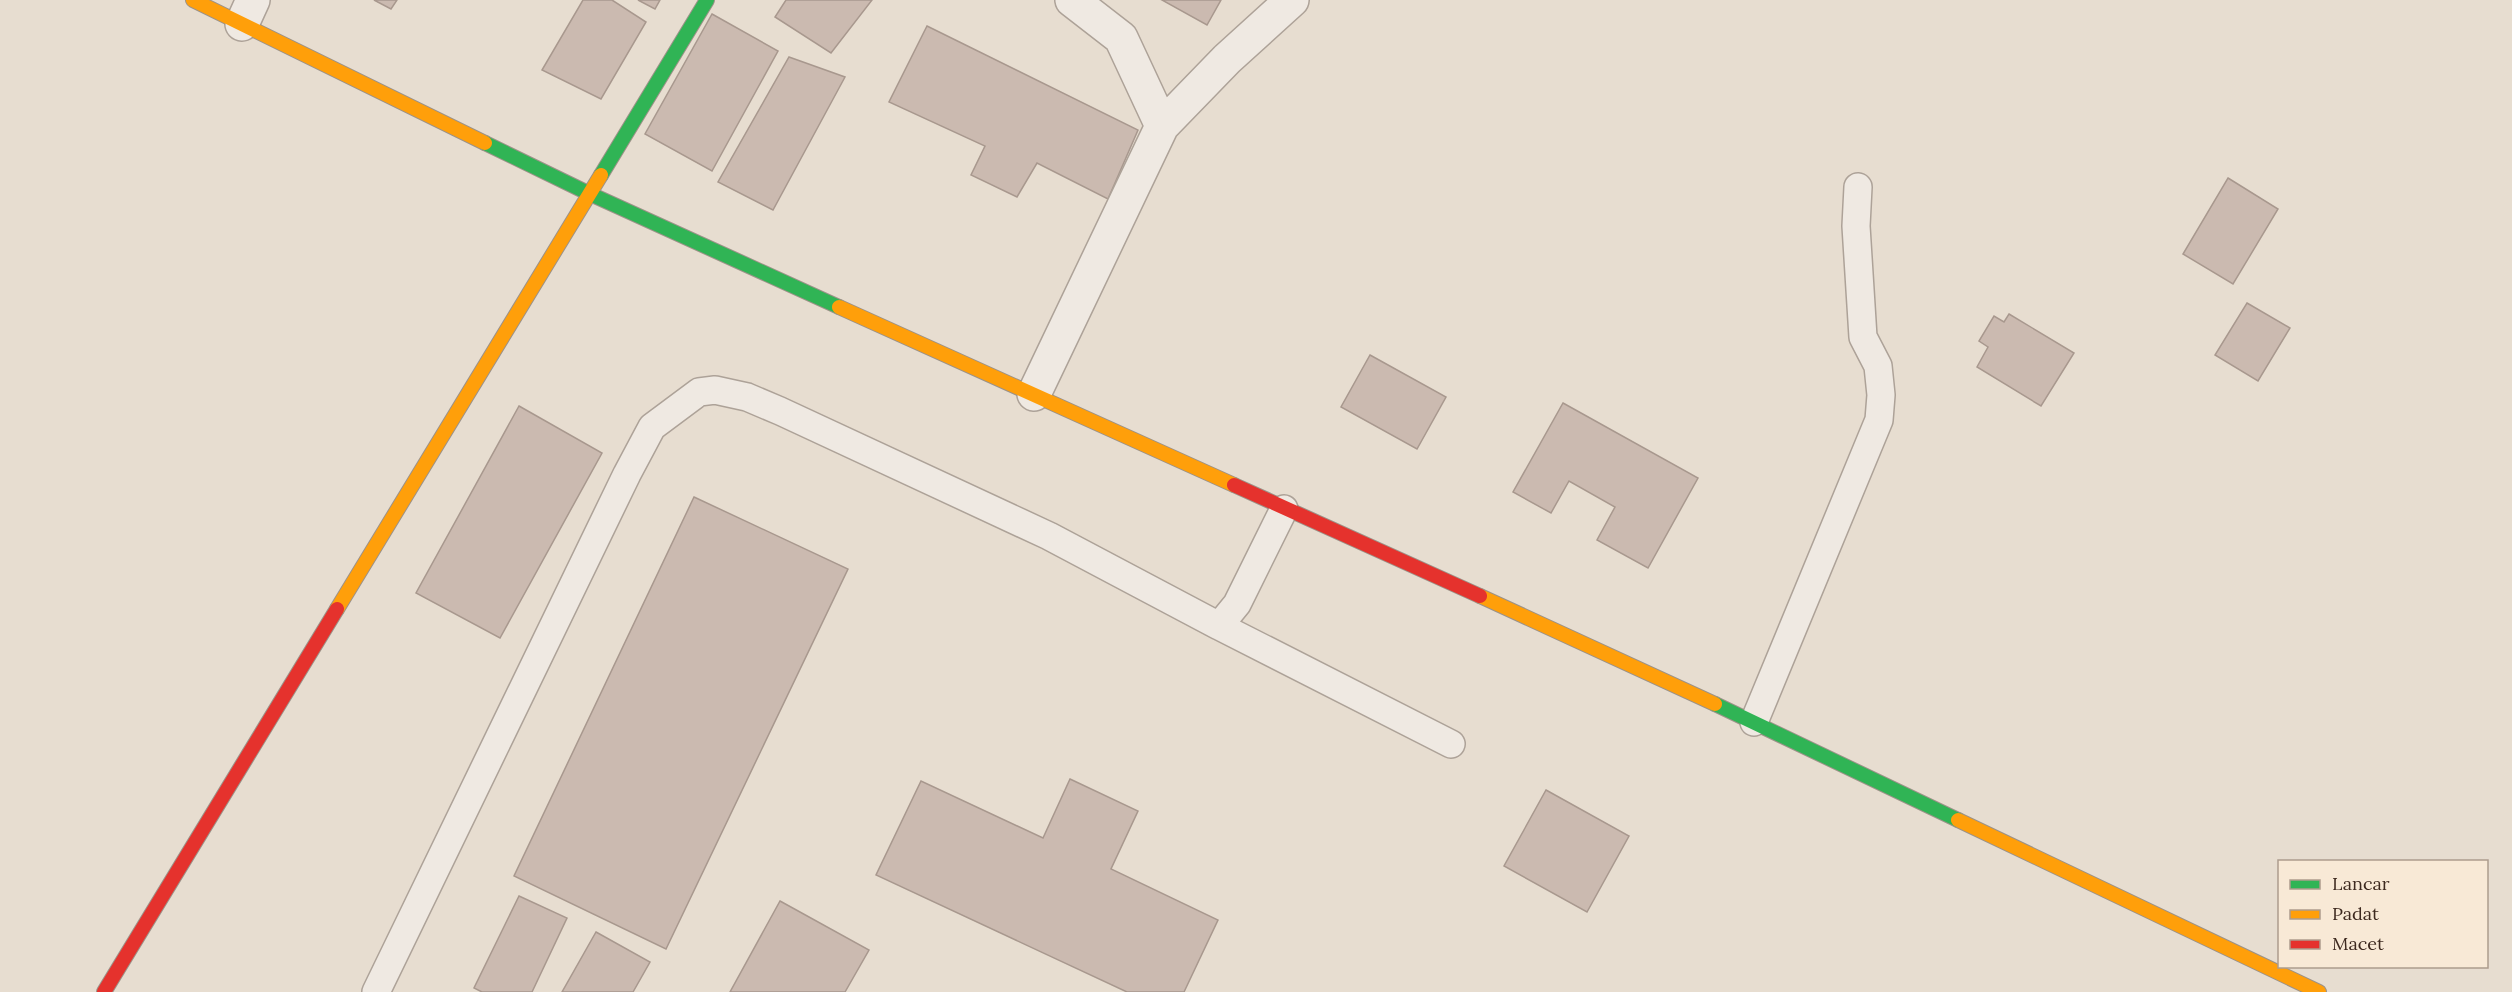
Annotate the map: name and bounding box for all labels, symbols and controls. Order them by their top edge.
legend [2278,860,2488,968]
text: Lancar [2332,872,2390,895]
text: Padat [2332,902,2379,925]
text: Macet [2332,932,2384,955]

